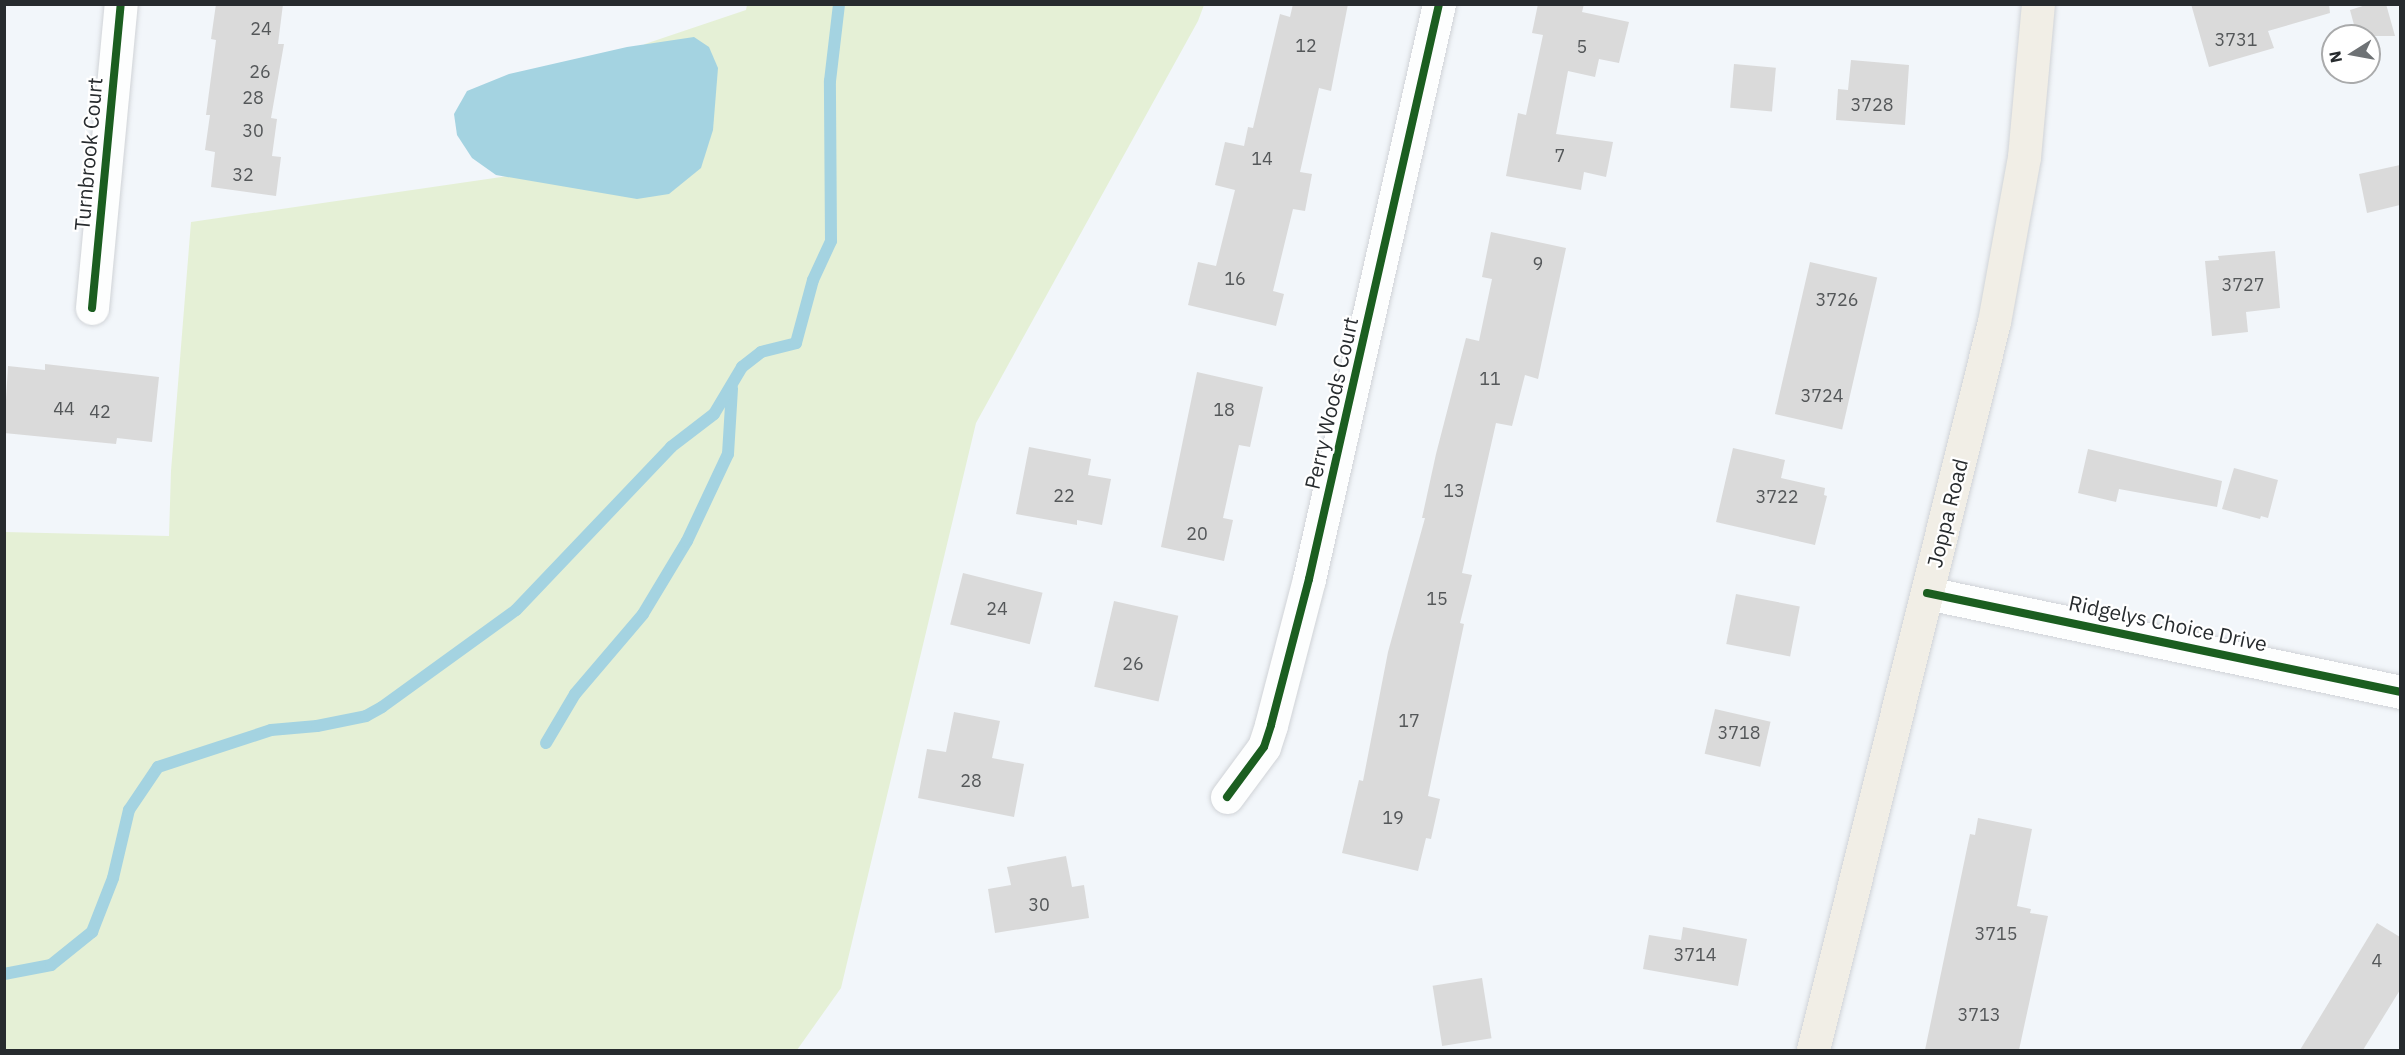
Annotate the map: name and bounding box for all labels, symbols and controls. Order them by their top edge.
house number: 24 [250,18,272,40]
north arrow [2321,24,2381,84]
house number: 3731 [2214,29,2258,51]
house number: 12 [1295,35,1317,57]
house number: 5 [1577,36,1587,58]
text: N [2324,49,2346,65]
house number: 26 [249,61,271,83]
street label: Turnbrook Court [69,76,107,232]
house number: 28 [242,87,264,109]
house number: 3728 [1850,94,1894,116]
house number: 30 [242,120,264,142]
house number: 7 [1555,145,1565,167]
house number: 14 [1251,148,1273,170]
house number: 32 [232,164,254,186]
house number: 9 [1533,253,1543,275]
house number: 16 [1224,268,1246,290]
house number: 3727 [2221,274,2265,296]
house number: 3726 [1815,289,1859,311]
street label: Perry Woods Court [1299,314,1363,492]
house number: 11 [1479,368,1501,390]
house number: 3724 [1800,385,1844,407]
house number: 44 [53,398,75,420]
house number: 18 [1213,399,1235,421]
house number: 42 [89,401,111,423]
street label: Joppa Road [1921,456,1973,570]
house number: 13 [1443,480,1465,502]
house number: 22 [1053,485,1075,507]
house number: 3722 [1755,486,1799,508]
house number: 20 [1186,523,1208,545]
house number: 15 [1426,588,1448,610]
street label: Ridgelys Choice Drive [2067,590,2269,656]
house number: 24 [986,598,1008,620]
house number: 26 [1122,653,1144,675]
house number: 17 [1398,710,1420,732]
house number: 3718 [1717,722,1761,744]
house number: 28 [960,770,982,792]
house number: 19 [1382,807,1404,829]
house number: 30 [1028,894,1050,916]
house number: 3715 [1974,923,2018,945]
house number: 3714 [1673,944,1717,966]
house number: 4 [2372,950,2382,972]
house number: 3713 [1957,1004,2001,1026]

